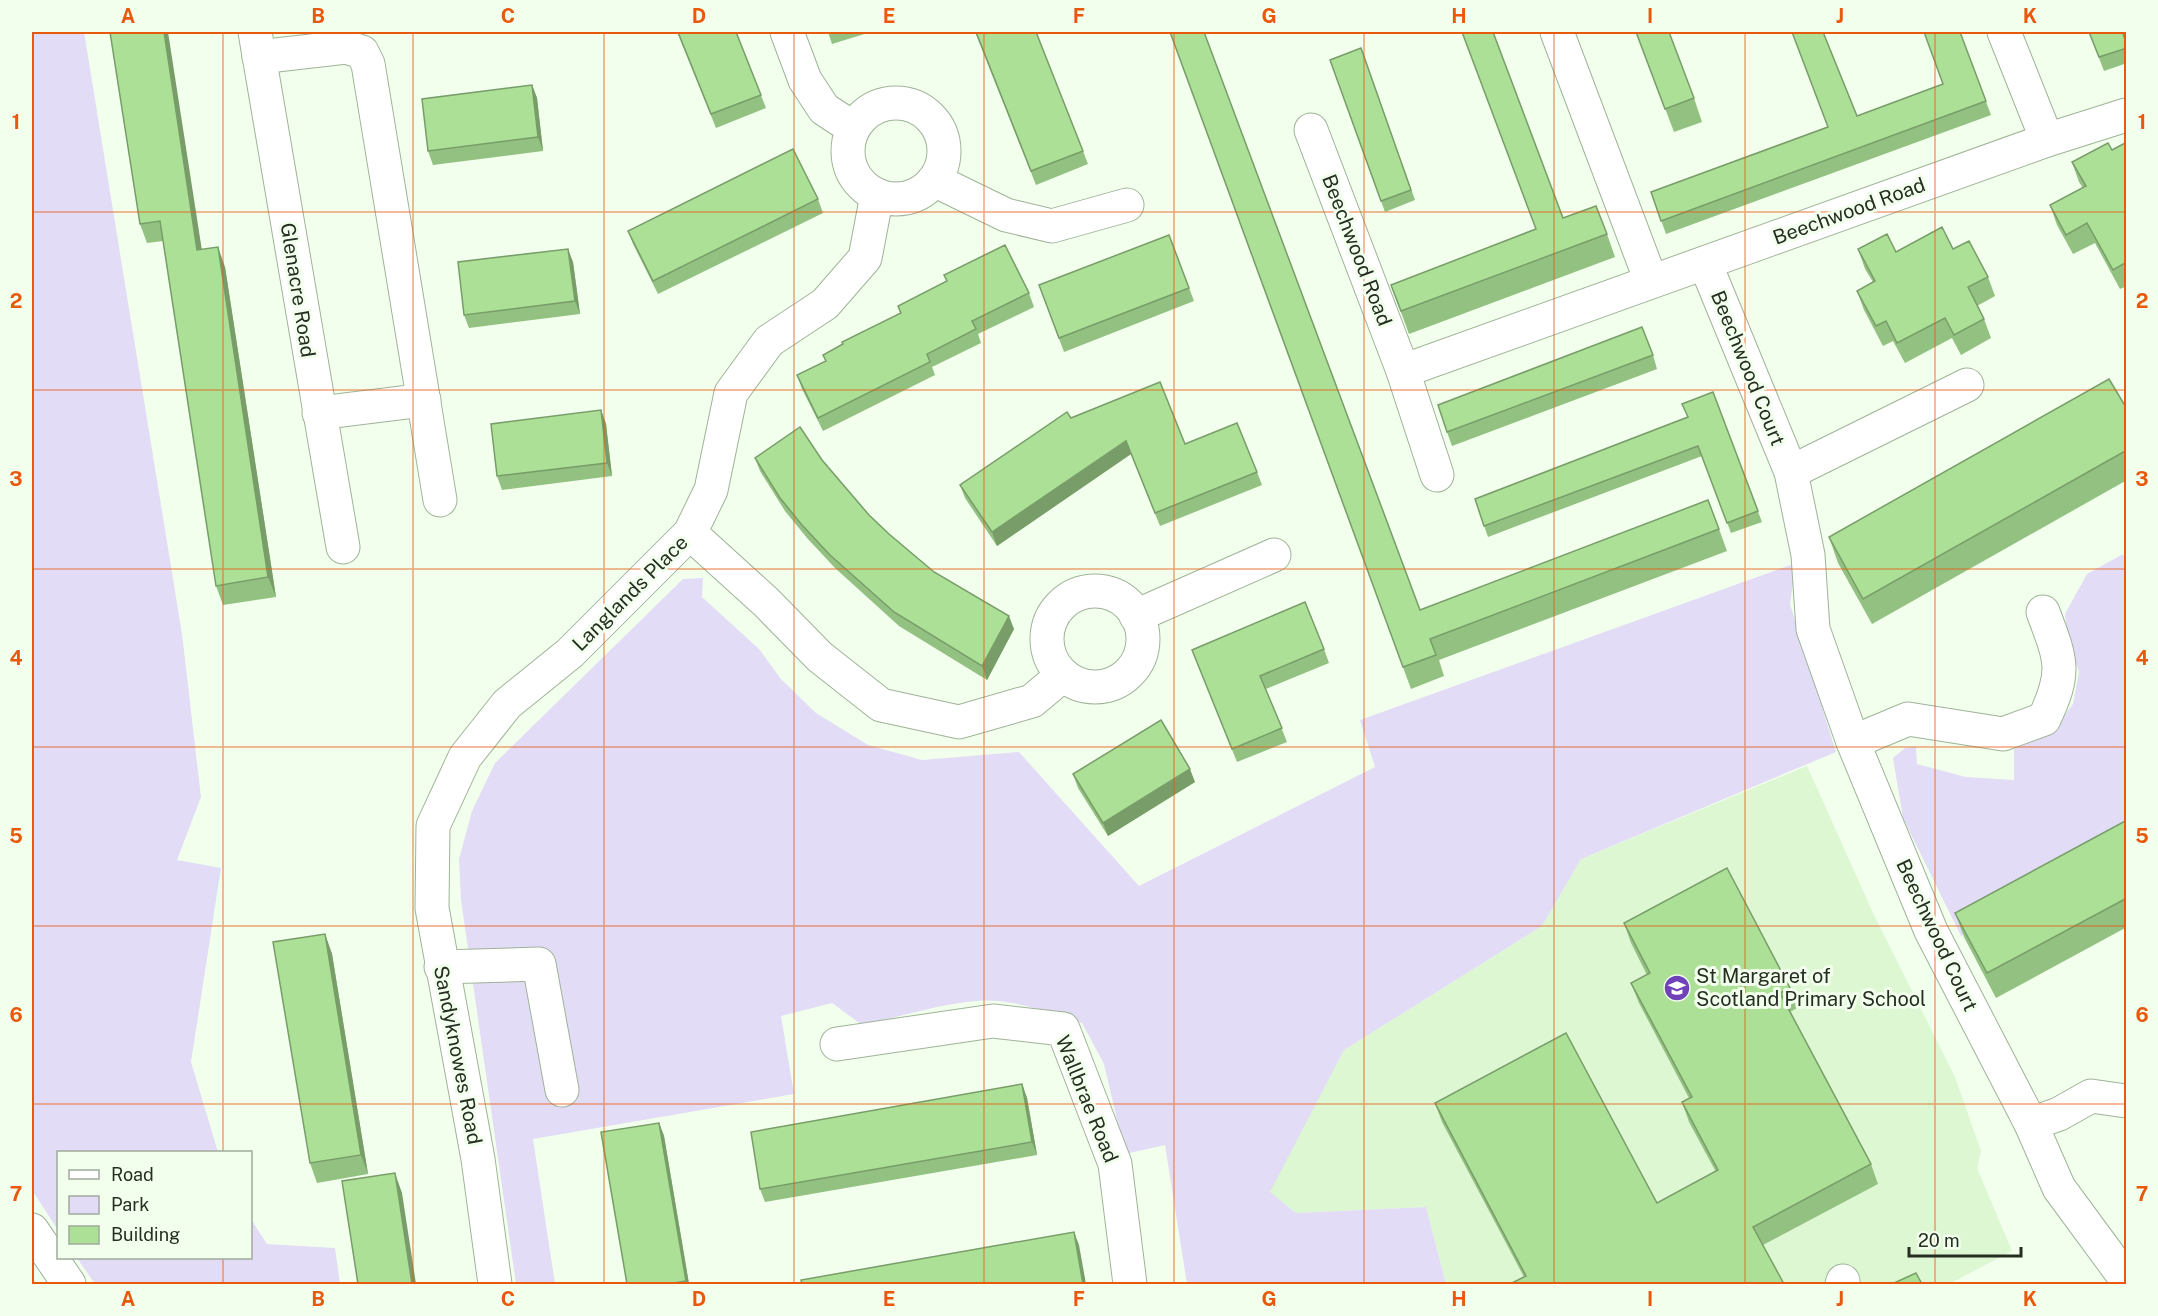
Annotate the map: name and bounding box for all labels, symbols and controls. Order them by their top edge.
text: A [121,4,135,28]
text: B [311,4,325,28]
text: C [501,4,515,28]
text: D [692,4,706,28]
text: E [883,4,895,28]
text: F [1073,4,1085,28]
text: G [1261,4,1277,28]
text: H [1451,4,1467,28]
text: I [1647,4,1653,28]
text: J [1836,4,1844,28]
text: K [2023,4,2037,28]
text: 1 [12,110,20,134]
text: 1 [2138,110,2146,134]
street label: Beechwood Road [1317,171,1397,329]
street label: Beechwood Road [1770,172,1928,250]
street label: Glenacre Road [276,221,320,359]
street label: Beechwood Court [1706,287,1790,449]
text: 2 [10,289,22,313]
text: 2 [2136,289,2148,313]
text: 3 [9,467,23,491]
text: 3 [2135,467,2149,491]
street label: Langlands Place [567,530,693,656]
text: 4 [9,646,23,670]
text: 4 [2135,646,2149,670]
text: 5 [9,824,23,848]
text: 5 [2135,824,2149,848]
street label: Beechwood Court [1891,855,1983,1015]
street label: Sandyknowes Road [429,964,487,1146]
place label: St Margaret of Scotland Primary School [1696,964,1926,1011]
school or university icon: St Margaret of Scotland Primary School [1662,973,1692,1003]
text: 6 [9,1003,23,1027]
text: 6 [2135,1003,2149,1027]
street label: Wallbrae Road [1051,1032,1123,1166]
legend [57,1151,252,1259]
text: Road [111,1164,154,1185]
text: 7 [10,1182,22,1206]
text: 7 [2136,1182,2148,1206]
text: Park [111,1194,149,1215]
scale bar [1909,1220,2022,1258]
text: Building [111,1224,180,1245]
text: 20 m [1918,1230,1960,1251]
text: A [121,1287,135,1311]
text: B [311,1287,325,1311]
text: C [501,1287,515,1311]
text: D [692,1287,706,1311]
text: E [883,1287,895,1311]
text: F [1073,1287,1085,1311]
text: G [1261,1287,1277,1311]
text: H [1451,1287,1467,1311]
text: I [1647,1287,1653,1311]
text: J [1836,1287,1844,1311]
text: K [2023,1287,2037,1311]

